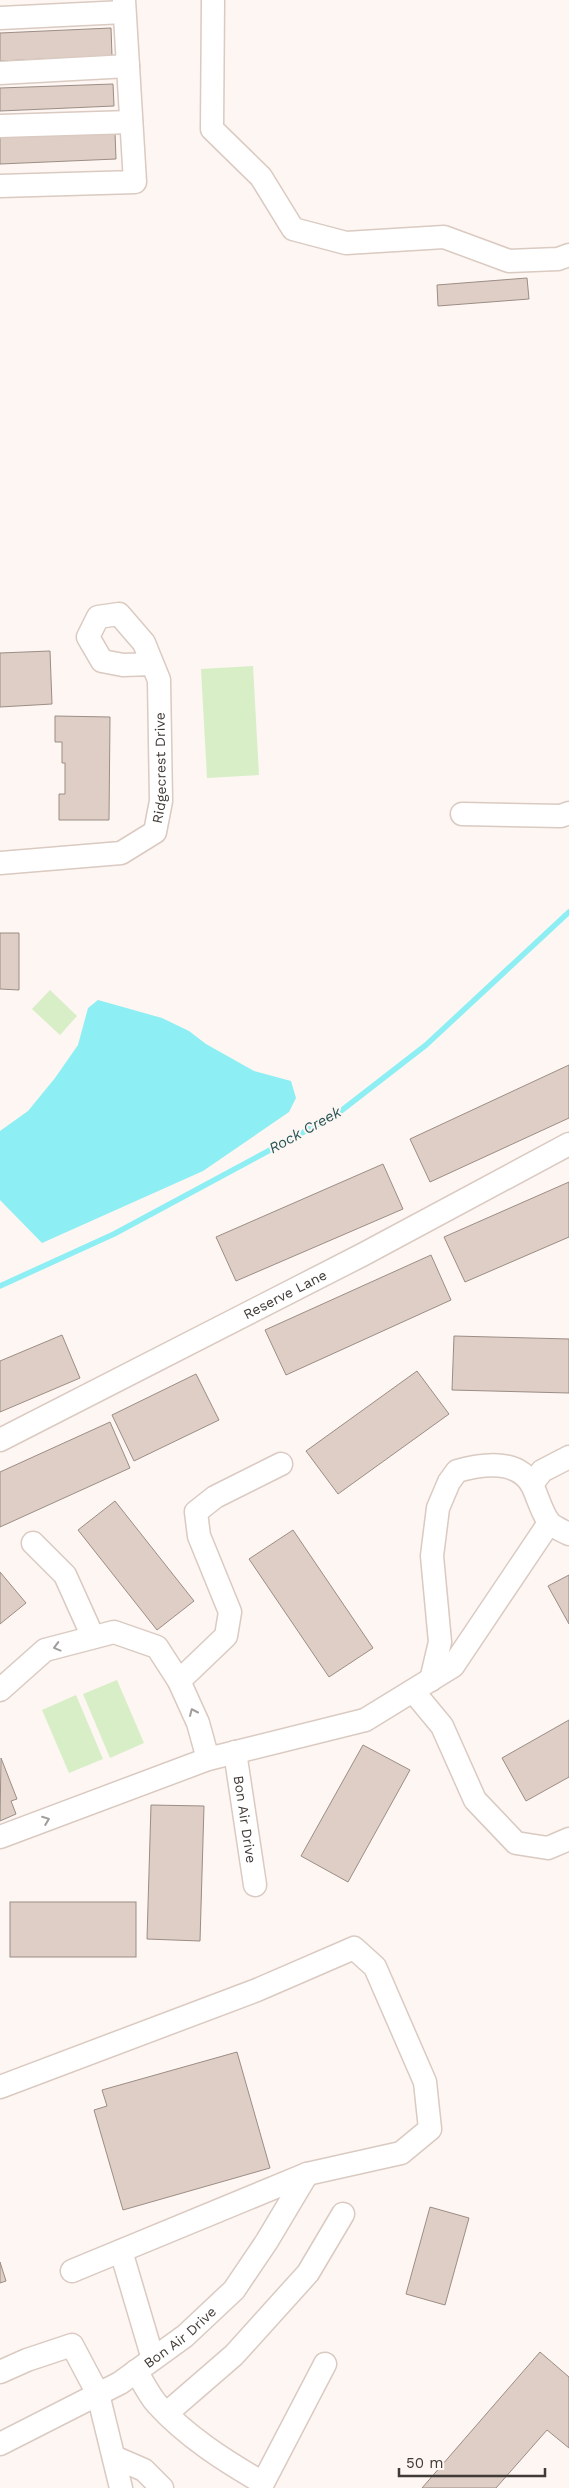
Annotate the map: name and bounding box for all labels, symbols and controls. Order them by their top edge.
street label: Ridgecrest Drive [149,712,169,825]
water label: Rock Creek [266,1102,345,1157]
street label: Reserve Lane [241,1266,329,1322]
one-way arrow [53,1642,61,1652]
one-way arrow [189,1708,200,1717]
street label: Bon Air Drive [231,1774,260,1864]
one-way arrow [41,1816,49,1826]
street label: Bon Air Drive [141,2303,219,2371]
scale bar [399,2446,545,2478]
text: 50 m [406,2454,443,2472]

